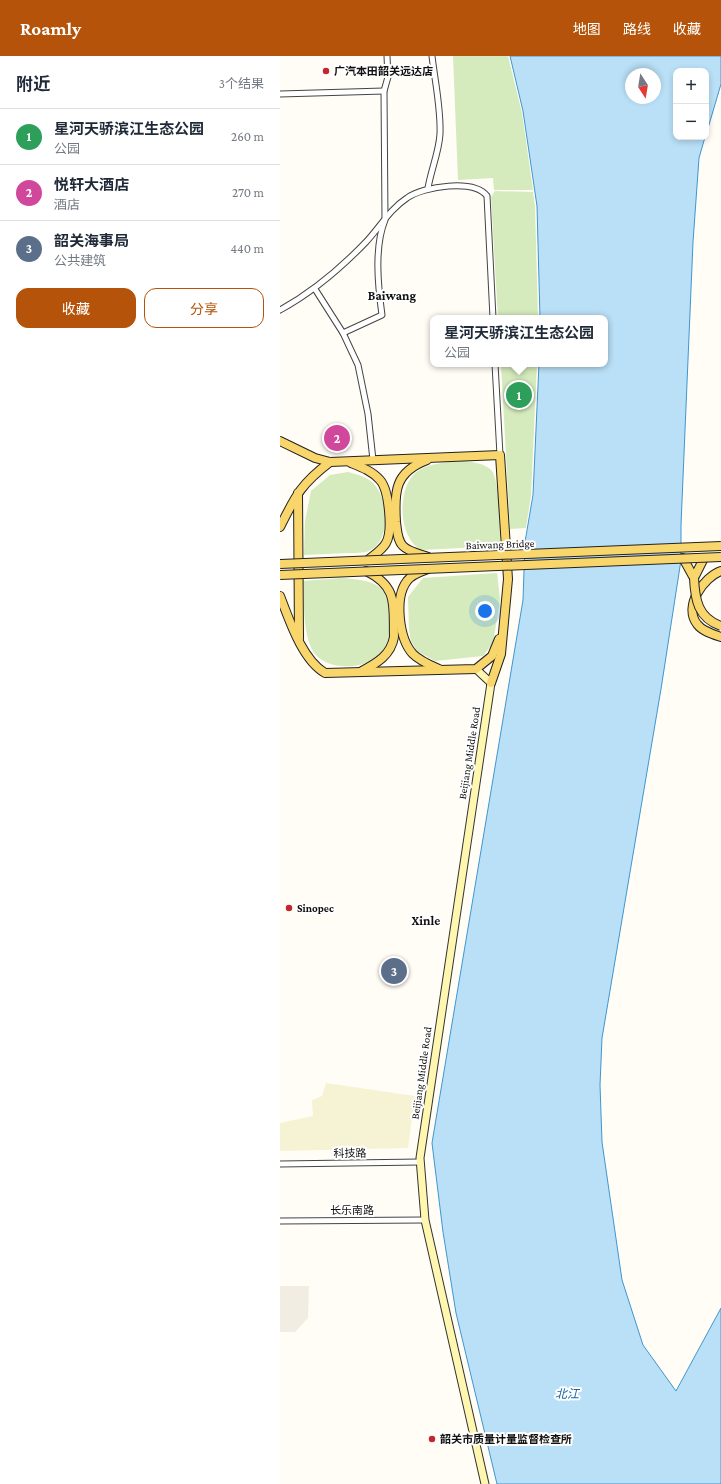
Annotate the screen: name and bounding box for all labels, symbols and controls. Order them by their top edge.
text: Roamly [20,18,81,39]
text: 地图 [573,21,601,37]
text: 路线 [623,21,651,37]
text: 收藏 [673,21,701,37]
place label: 广汽本田韶关远达店 [334,65,433,77]
marker: 广汽本田韶关远达店 [321,66,331,76]
north arrow [625,68,661,104]
map controls [673,68,709,140]
button: + [673,68,709,104]
text: 附近 [16,75,50,94]
text: 3个结果 [219,76,264,91]
button: − [673,104,709,140]
text: 星河天骄滨江生态公园 [54,121,204,137]
text: 1 [27,129,31,144]
text: 260 m [231,129,264,144]
text: 公园 [54,141,80,156]
text: 悦轩大酒店 [54,177,129,193]
text: 2 [26,185,32,200]
text: 270 m [232,185,264,200]
text: 酒店 [54,197,80,212]
text: 韶关海事局 [54,233,129,249]
text: 3 [26,241,32,256]
text: 440 m [230,241,264,256]
text: 公共建筑 [54,253,106,268]
button: 收藏 [16,288,136,328]
button: 分享 [144,288,264,328]
district label: Baiwang [368,288,417,303]
popup [430,315,608,367]
text: 星河天骄滨江生态公园 [444,325,594,341]
text: 公园 [444,345,470,360]
pin: 1 [506,380,532,410]
pin: 2 [324,423,350,453]
street label: Baiwang Bridge [465,537,535,552]
your location [475,601,495,621]
street label: Beijiang Middle Road [456,706,483,800]
place label: Sinopec [297,902,334,914]
marker: Sinopec [284,903,294,913]
district label: Xinle [412,913,440,928]
pin: 3 [381,956,407,986]
street label: Beijiang Middle Road [409,1026,434,1120]
street label: 科技路 [333,1147,367,1159]
street label: 长乐南路 [330,1204,374,1216]
water label: 北江 [555,1387,581,1401]
place label: 韶关市质量计量监督检查所 [440,1433,572,1445]
marker: 韶关市质量计量监督检查所 [427,1434,437,1444]

